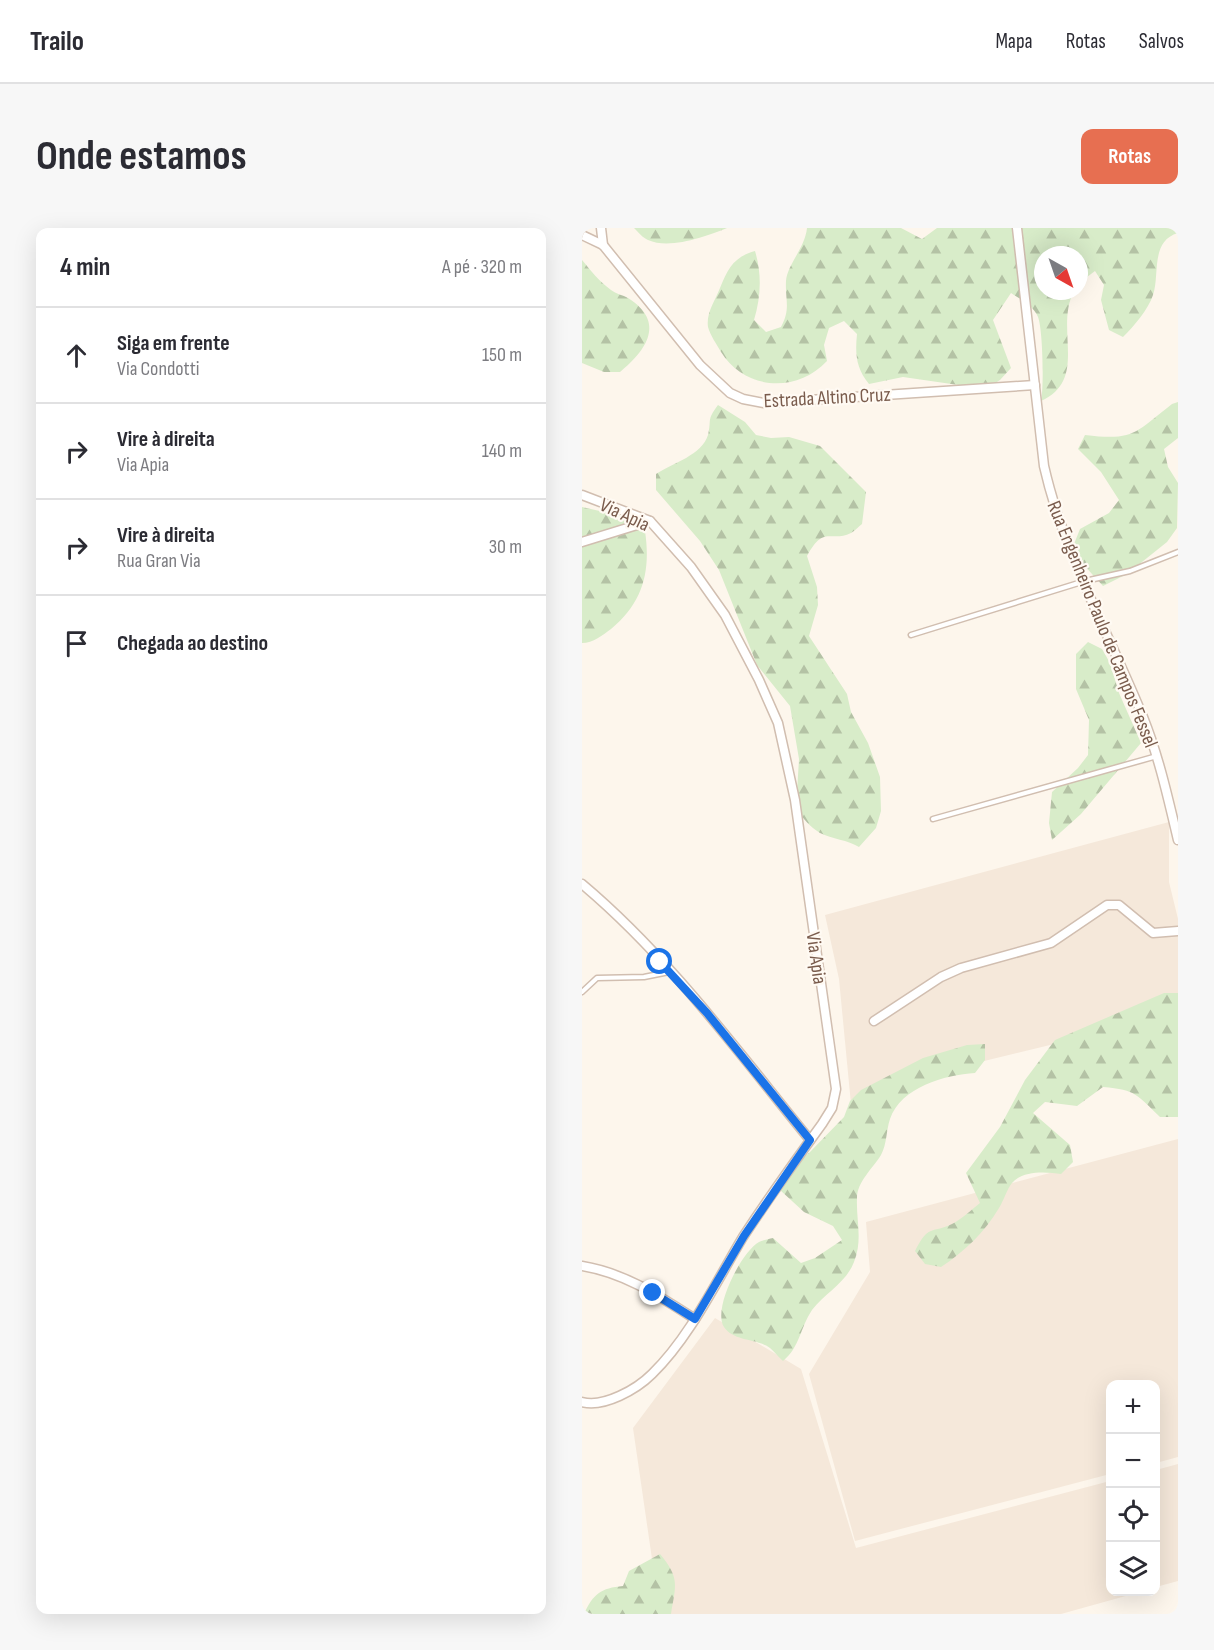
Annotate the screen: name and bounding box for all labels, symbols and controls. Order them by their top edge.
text: Trailo [30,25,84,58]
text: Mapa [995,29,1033,54]
text: Rotas [1066,29,1106,54]
text: Salvos [1139,29,1184,54]
button: Rotas [1081,129,1178,184]
text: Onde estamos [36,131,247,182]
north arrow [1034,246,1088,300]
text: 4 min [60,252,110,283]
text: A pé · 320 m [442,255,522,279]
text: Siga em frente [117,330,230,357]
icon: ahead [60,339,93,372]
text: 150 m [482,343,522,367]
text: Via Condotti [117,357,200,381]
street label: Estrada Altino Cruz [763,383,891,413]
text: Vire à direita [117,426,215,453]
icon: right [60,435,93,468]
text: 140 m [482,439,522,463]
text: Via Apia [117,453,169,477]
street label: Via Apia [596,493,653,537]
street label: Rua Engenheiro Paulo de Campos Fessel [1041,497,1163,751]
text: Vire à direita [117,522,215,549]
icon: right [60,531,93,564]
text: 30 m [489,535,522,559]
text: Rua Gran Via [117,549,201,573]
icon: arrive [60,627,93,660]
text: Chegada ao destino [117,630,268,657]
street label: Via Apia [800,931,832,986]
route start [646,948,672,974]
route end [639,1279,665,1305]
map controls [1106,1380,1160,1596]
button: + [1106,1380,1160,1434]
button: − [1106,1434,1160,1488]
button: locate [1106,1488,1160,1542]
button: layers [1106,1542,1160,1596]

